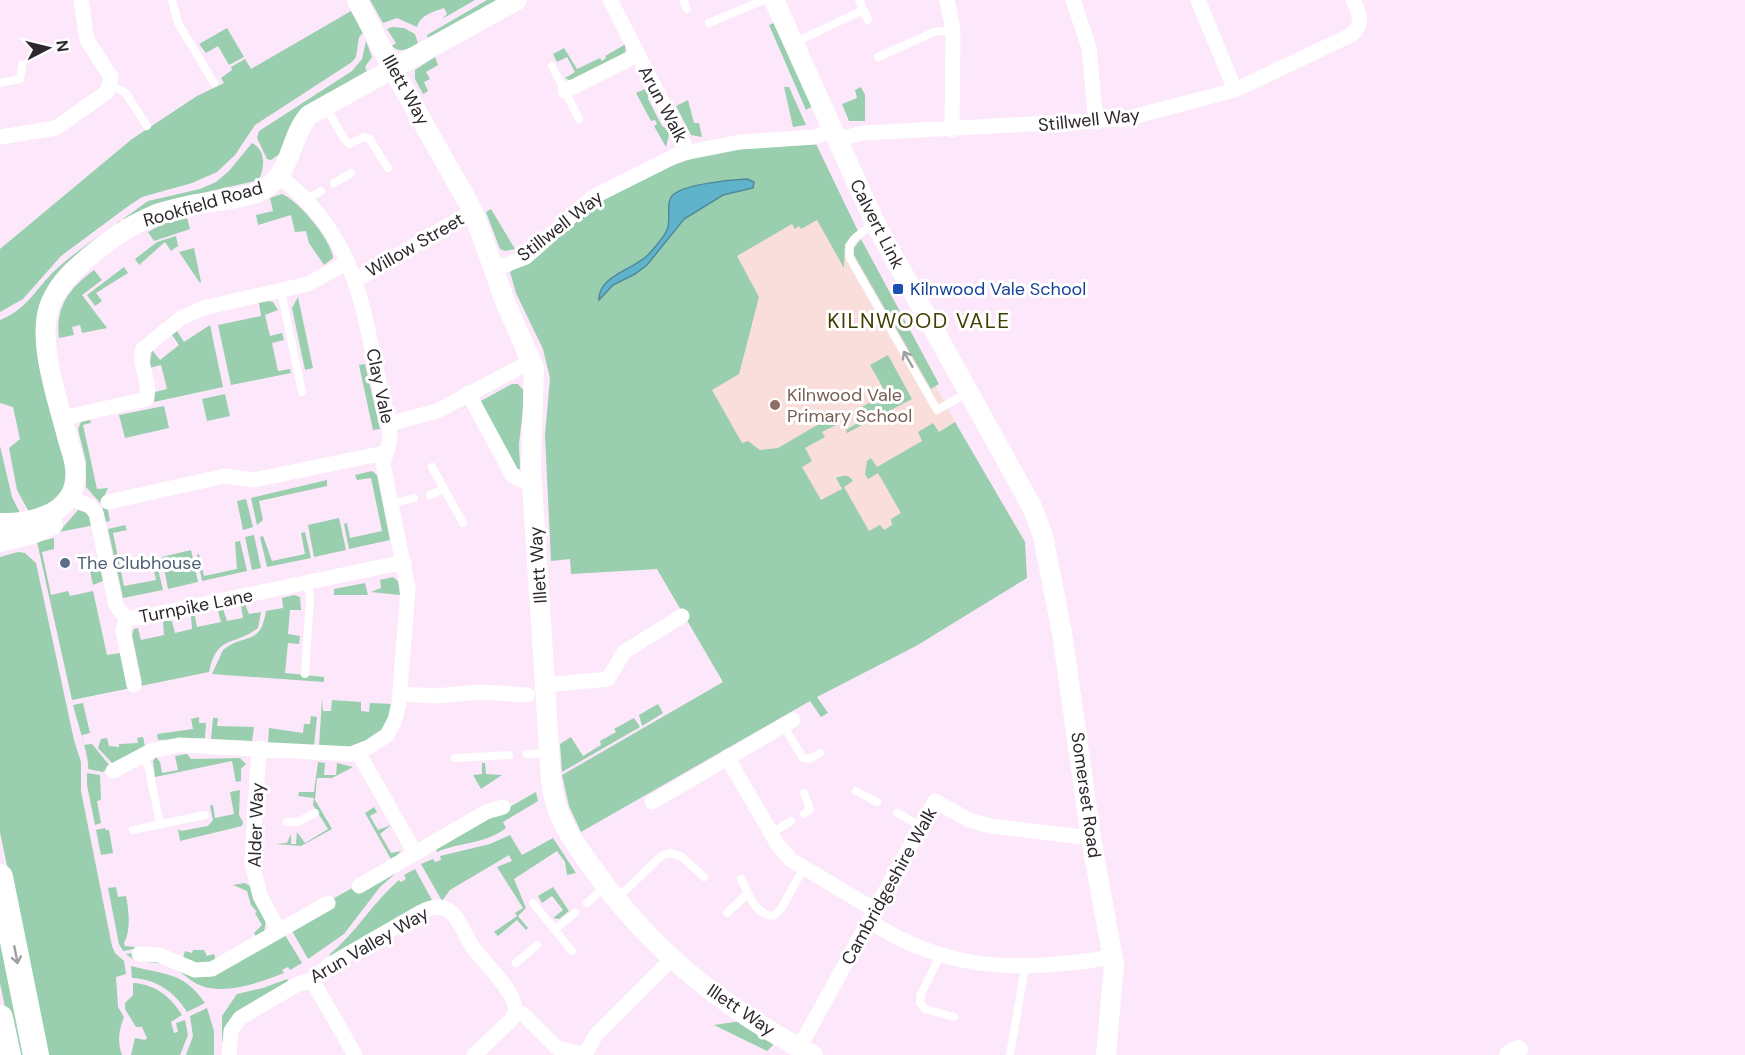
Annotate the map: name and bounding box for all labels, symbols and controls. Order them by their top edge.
north arrow [18,18,78,78]
text: N [51,39,74,53]
street label: Illett Way [377,50,435,130]
street label: Arun Walk [633,62,693,146]
street label: Stillwell Way [1037,103,1141,137]
street label: Calvert Link [844,175,910,273]
street label: Rookfield Road [141,176,265,232]
street label: Stillwell Way [512,185,608,267]
street label: Willow Street [362,207,468,283]
place label: Kilnwood Vale School [910,277,1086,301]
marker: Kilnwood Vale School [891,282,905,296]
district label: KILNWOOD VALE [827,307,1011,335]
street label: Clay Vale [360,346,400,426]
one-way arrow [902,351,914,368]
place label: Kilnwood Vale Primary School [787,383,912,428]
marker: Kilnwood Vale Primary School [768,398,782,412]
street label: Illett Way [523,526,553,604]
place label: The Clubhouse [77,551,202,575]
marker: The Clubhouse [58,556,72,570]
street label: Turnpike Lane [137,583,255,629]
street label: Somerset Road [1065,731,1107,859]
street label: Alder Way [243,782,269,868]
street label: Cambridgeshire Walk [836,803,942,969]
street label: Arun Valley Way [305,901,433,989]
one-way arrow [10,945,22,964]
street label: Illett Way [702,978,780,1042]

